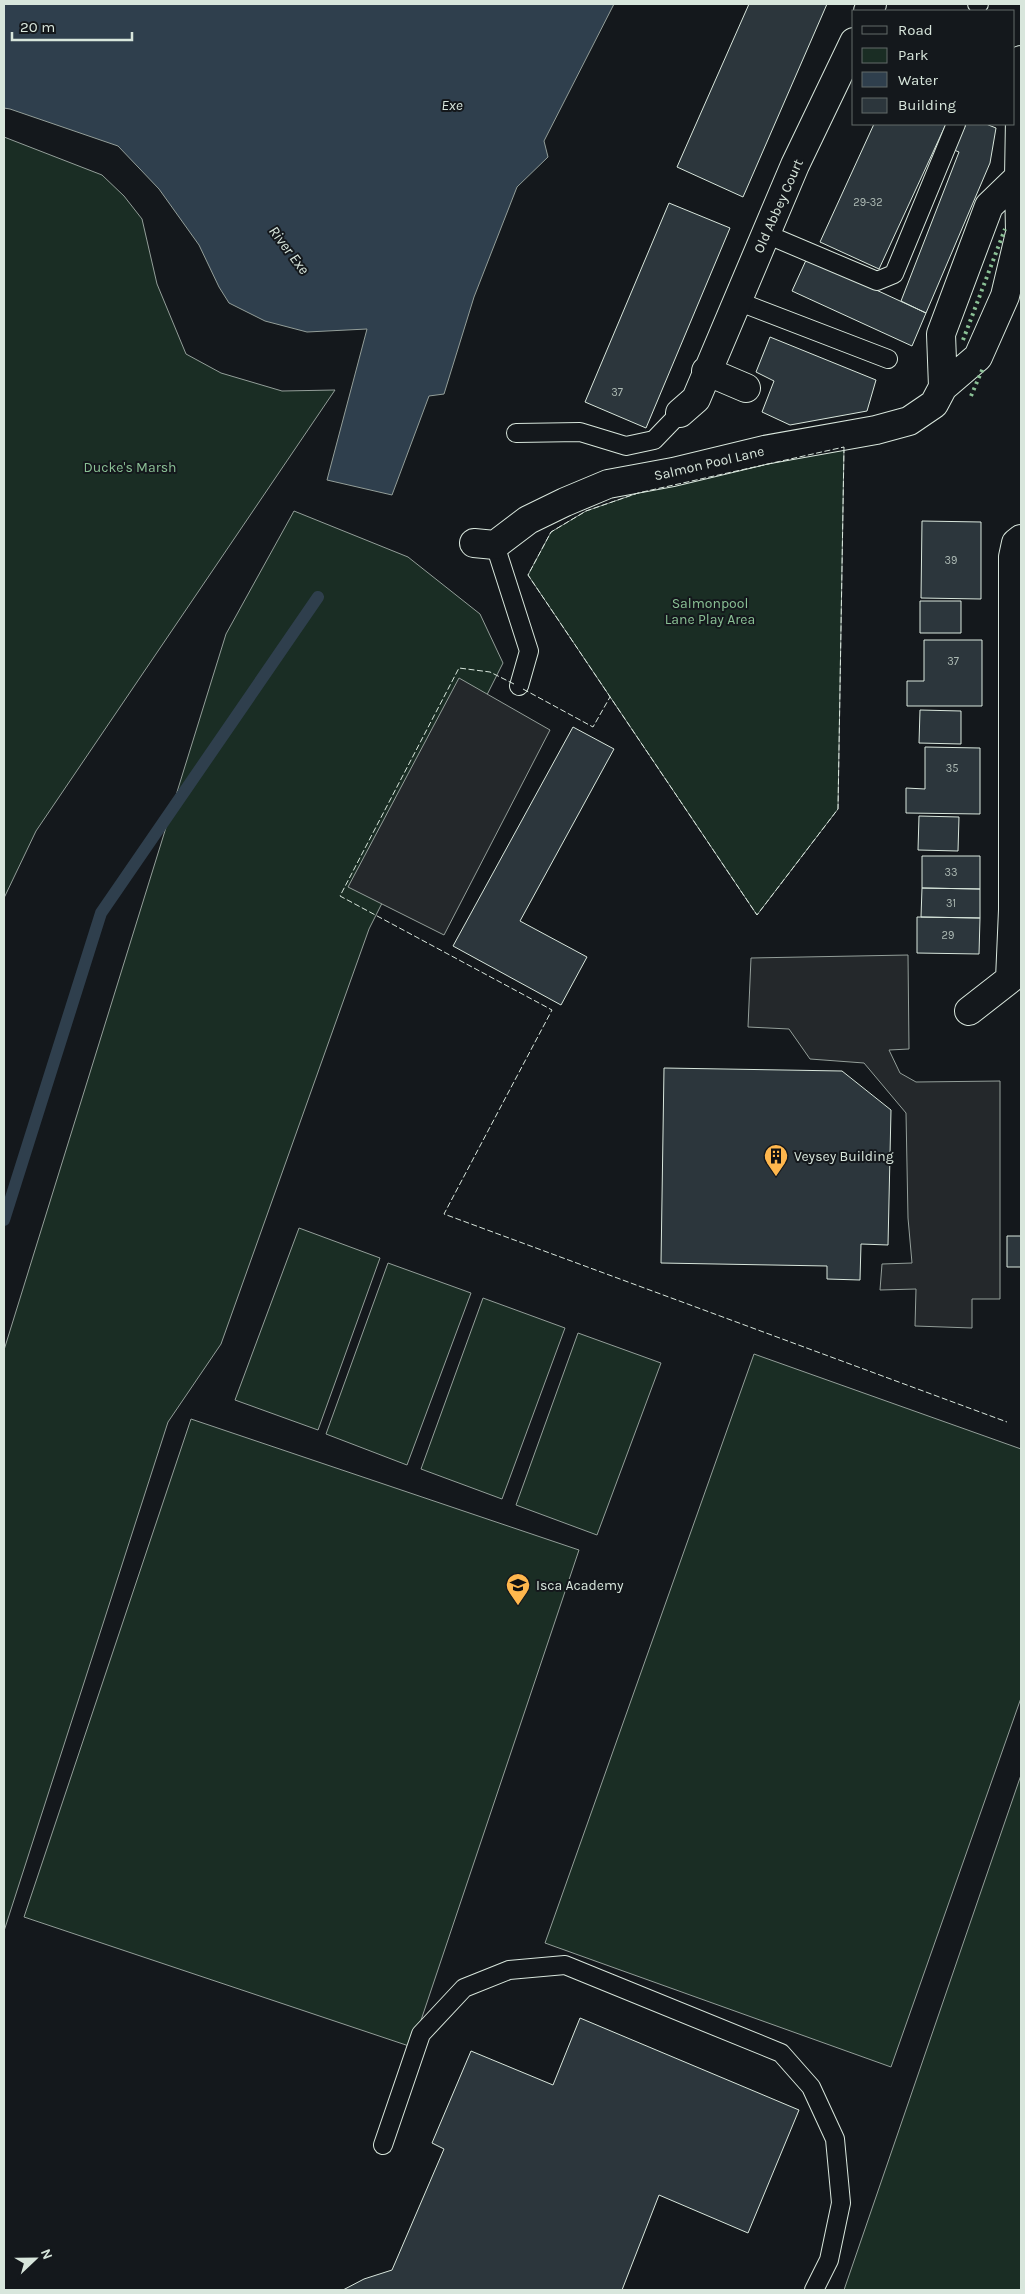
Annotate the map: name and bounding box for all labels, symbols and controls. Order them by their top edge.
scale bar [12,10,132,42]
legend [852,10,1015,125]
text: 20 m [20,18,55,36]
text: Road [898,21,933,39]
text: Park [898,46,928,64]
text: Water [898,71,939,89]
water label: Exe [441,96,463,114]
text: Building [898,96,956,114]
street label: Old Abbey Court [750,156,807,256]
house number: 29-32 [853,196,883,209]
water label: River Exe [265,222,313,278]
house number: 37 [611,386,623,399]
street label: Salmon Pool Lane [652,443,766,484]
park label: Ducke's Marsh [83,459,177,476]
house number: 39 [945,554,957,567]
park label: Salmonpool Lane Play Area [665,595,755,628]
house number: 37 [947,655,959,668]
house number: 35 [946,762,958,775]
house number: 33 [945,866,958,879]
house number: 31 [946,897,956,910]
house number: 29 [942,929,954,942]
building icon: Veysey Building [763,1143,789,1177]
place label: Veysey Building [794,1148,894,1165]
school or university icon: Isca Academy [505,1572,531,1606]
place label: Isca Academy [536,1577,624,1594]
north arrow [10,2234,60,2284]
text: N [37,2246,56,2262]

